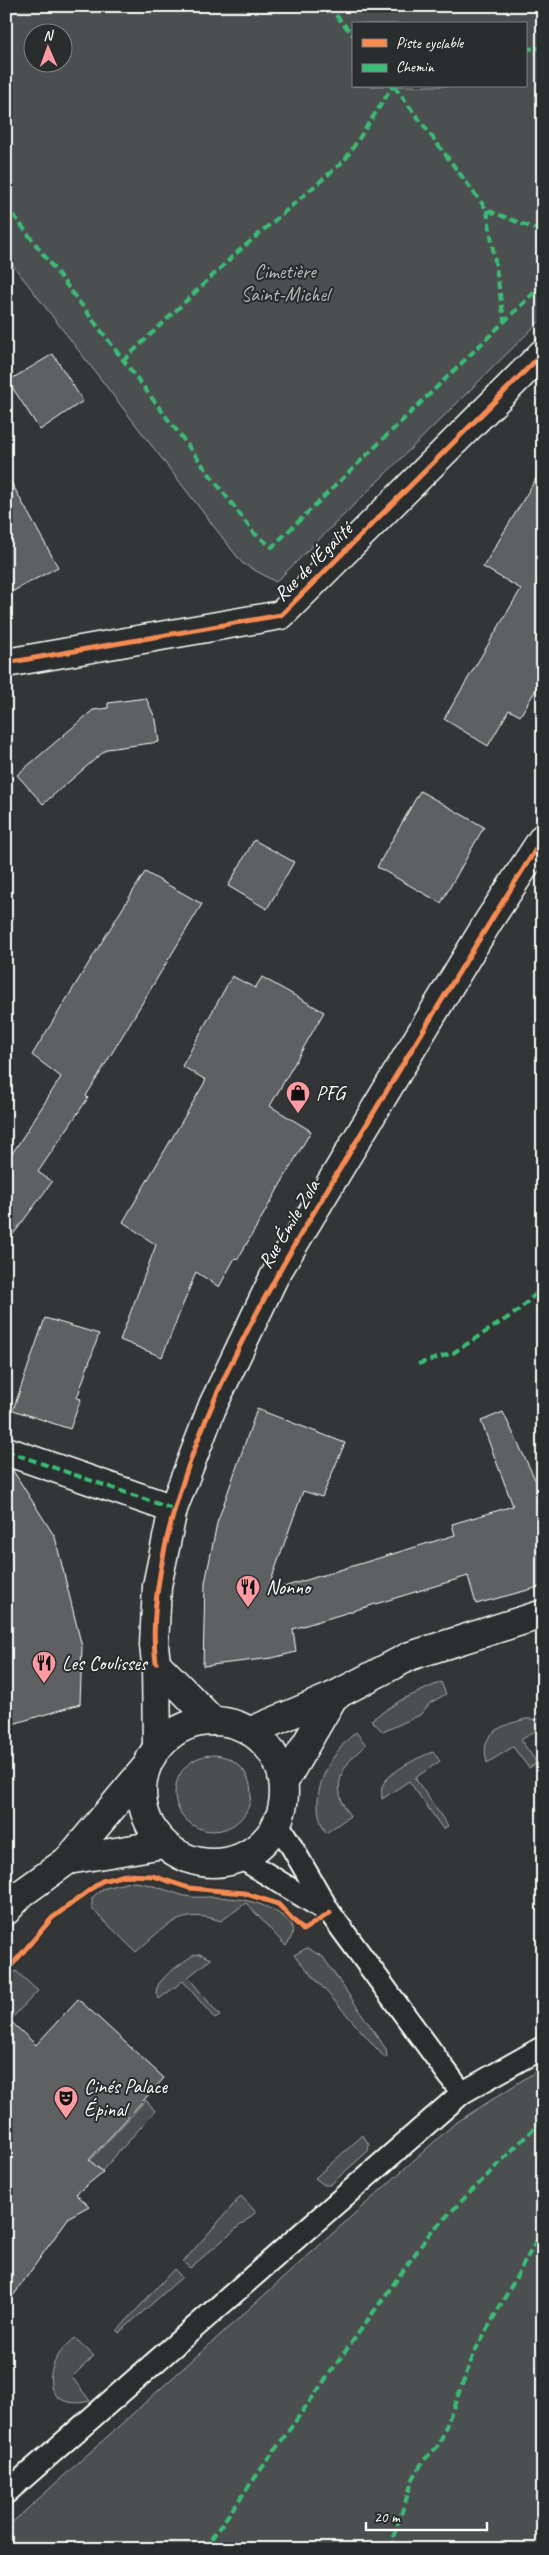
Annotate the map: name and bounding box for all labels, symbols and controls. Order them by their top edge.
north arrow [22,22,72,72]
legend [352,22,526,88]
text: N [43,27,55,44]
text: Piste cyclable [396,34,464,53]
text: Chemin [396,58,435,77]
park label: Cimetière Saint-Michel [241,259,333,307]
street label: Rue de l'Égalité [269,515,360,606]
shop icon: PFG [285,1080,311,1114]
place label: PFG [316,1081,348,1106]
street label: Rue Émile Zola [253,1174,326,1273]
restaurant icon: Nonno [235,1574,261,1608]
place label: Nonno [266,1575,312,1600]
restaurant icon: Les Coulisses [31,1650,57,1684]
place label: Les Coulisses [62,1651,149,1676]
place label: Cinés Palace Épinal [84,2074,168,2122]
theatre icon: Cinés Palace Épinal [53,2085,79,2119]
scale bar [366,2500,488,2532]
text: 20 m [374,2508,401,2527]

